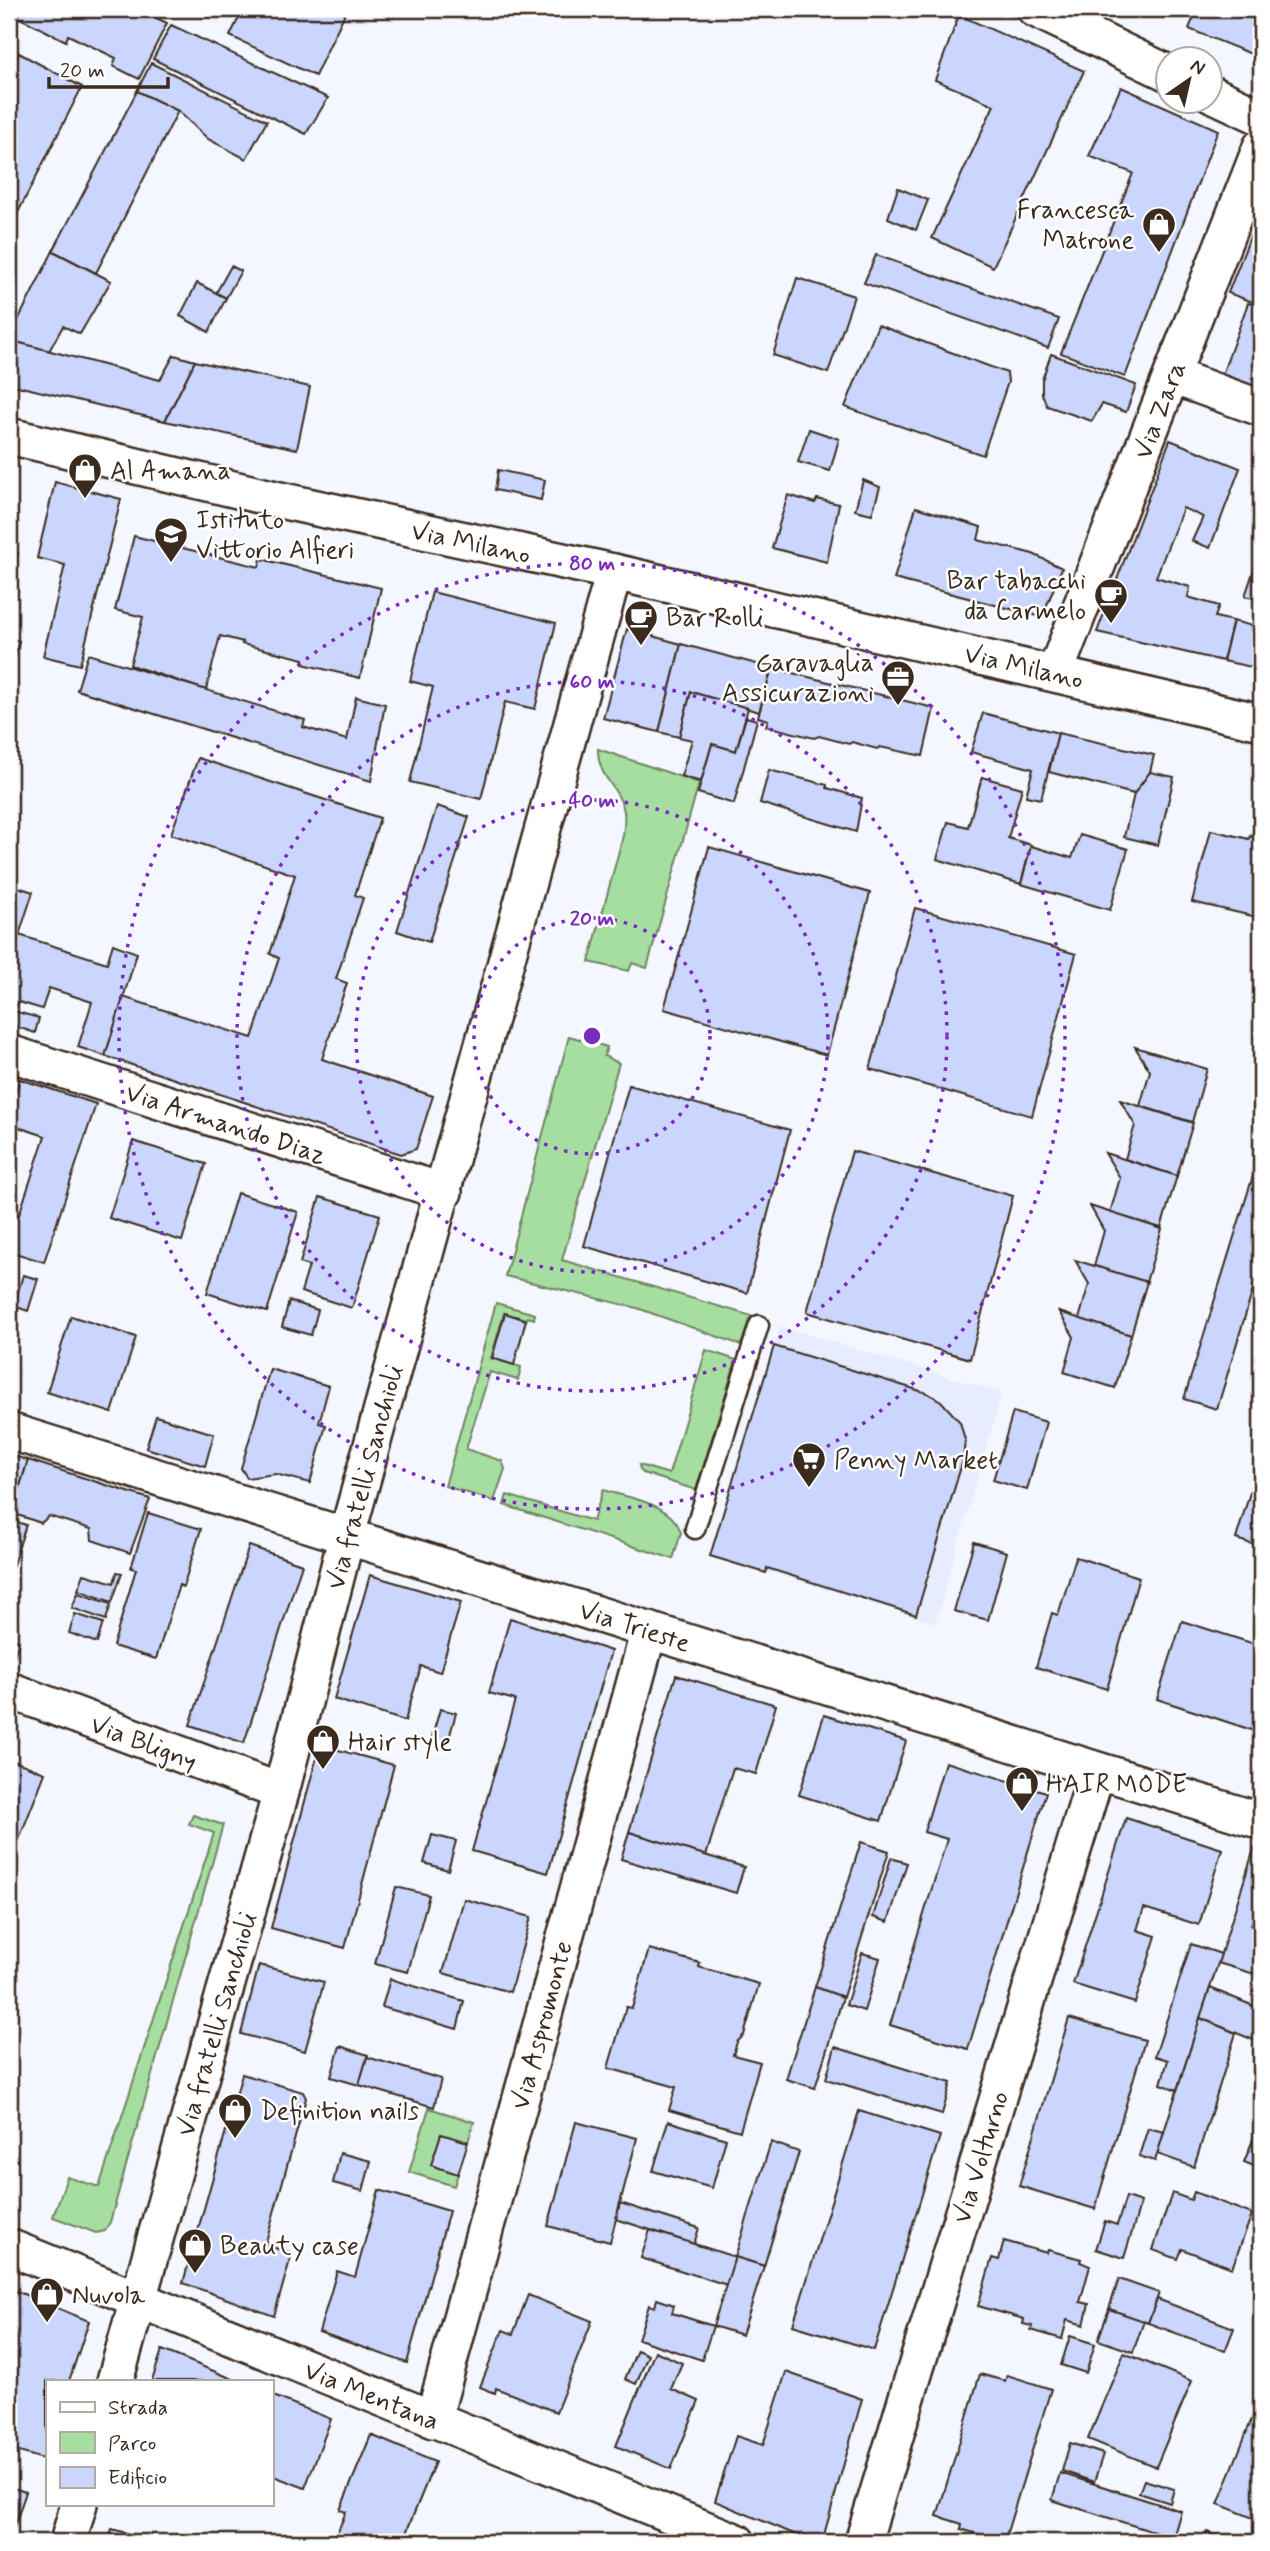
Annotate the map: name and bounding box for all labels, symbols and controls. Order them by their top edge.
scale bar [49,46,168,90]
north arrow [1154,46,1224,116]
text: N [1185,53,1210,81]
text: 20 m [60,57,105,85]
place label: Francesca Matrone [1017,194,1134,258]
shop icon: Francesca Matrone [1140,205,1178,254]
street label: Via Zara [1127,357,1195,464]
shop icon: Al Amana [66,451,104,500]
place label: Al Amana [110,455,231,489]
place label: Istituto Vittorio Alfieri [196,504,354,568]
school or university icon: Istituto Vittorio Alfieri [152,515,190,564]
street label: Via Milano [408,515,533,573]
text: 80 m [569,550,615,578]
place label: Bar tabacchi da Carmelo [947,565,1086,629]
cafe icon: Bar tabacchi da Carmelo [1092,576,1130,625]
cafe icon: Bar Rolli [622,598,660,647]
place label: Bar Rolli [666,602,764,636]
street label: Via Milano [961,638,1086,698]
place label: Garavaglia Assicurazioni [722,647,874,711]
office icon: Garavaglia Assicurazioni [879,658,917,707]
text: 60 m [569,668,615,696]
text: 40 m [569,787,616,815]
text: 20 m [570,905,615,933]
centre of rings [580,1024,604,1048]
street label: Via Armando Diaz [121,1076,330,1173]
street label: Via fratelli Sanchioli [320,1361,412,1594]
supermarket icon: Penny Market [790,1440,828,1489]
place label: Penny Market [834,1444,998,1478]
street label: Via Trieste [575,1594,694,1662]
street label: Via Bligny [85,1708,201,1780]
shop icon: Hair style [304,1722,342,1771]
place label: Hair style [348,1726,452,1760]
shop icon: HAIR MODE [1003,1764,1041,1813]
place label: HAIR MODE [1046,1768,1187,1802]
street label: Via fratelli Sanchioli [170,1909,266,2140]
street label: Via Aspromonte [504,1938,582,2114]
street label: Via Volturno [946,2087,1018,2228]
shop icon: Definition nails [216,2091,254,2140]
place label: Definition nails [260,2095,419,2129]
shop icon: Beauty case [176,2226,214,2275]
place label: Beauty case [220,2230,359,2264]
shop icon: Nuvola [28,2275,66,2324]
place label: Nuvola [72,2279,145,2313]
street label: Via Mentana [299,2354,444,2439]
legend [46,2380,273,2506]
text: Strada [108,2394,168,2422]
text: Parco [108,2430,156,2458]
text: Edificio [108,2464,167,2492]

